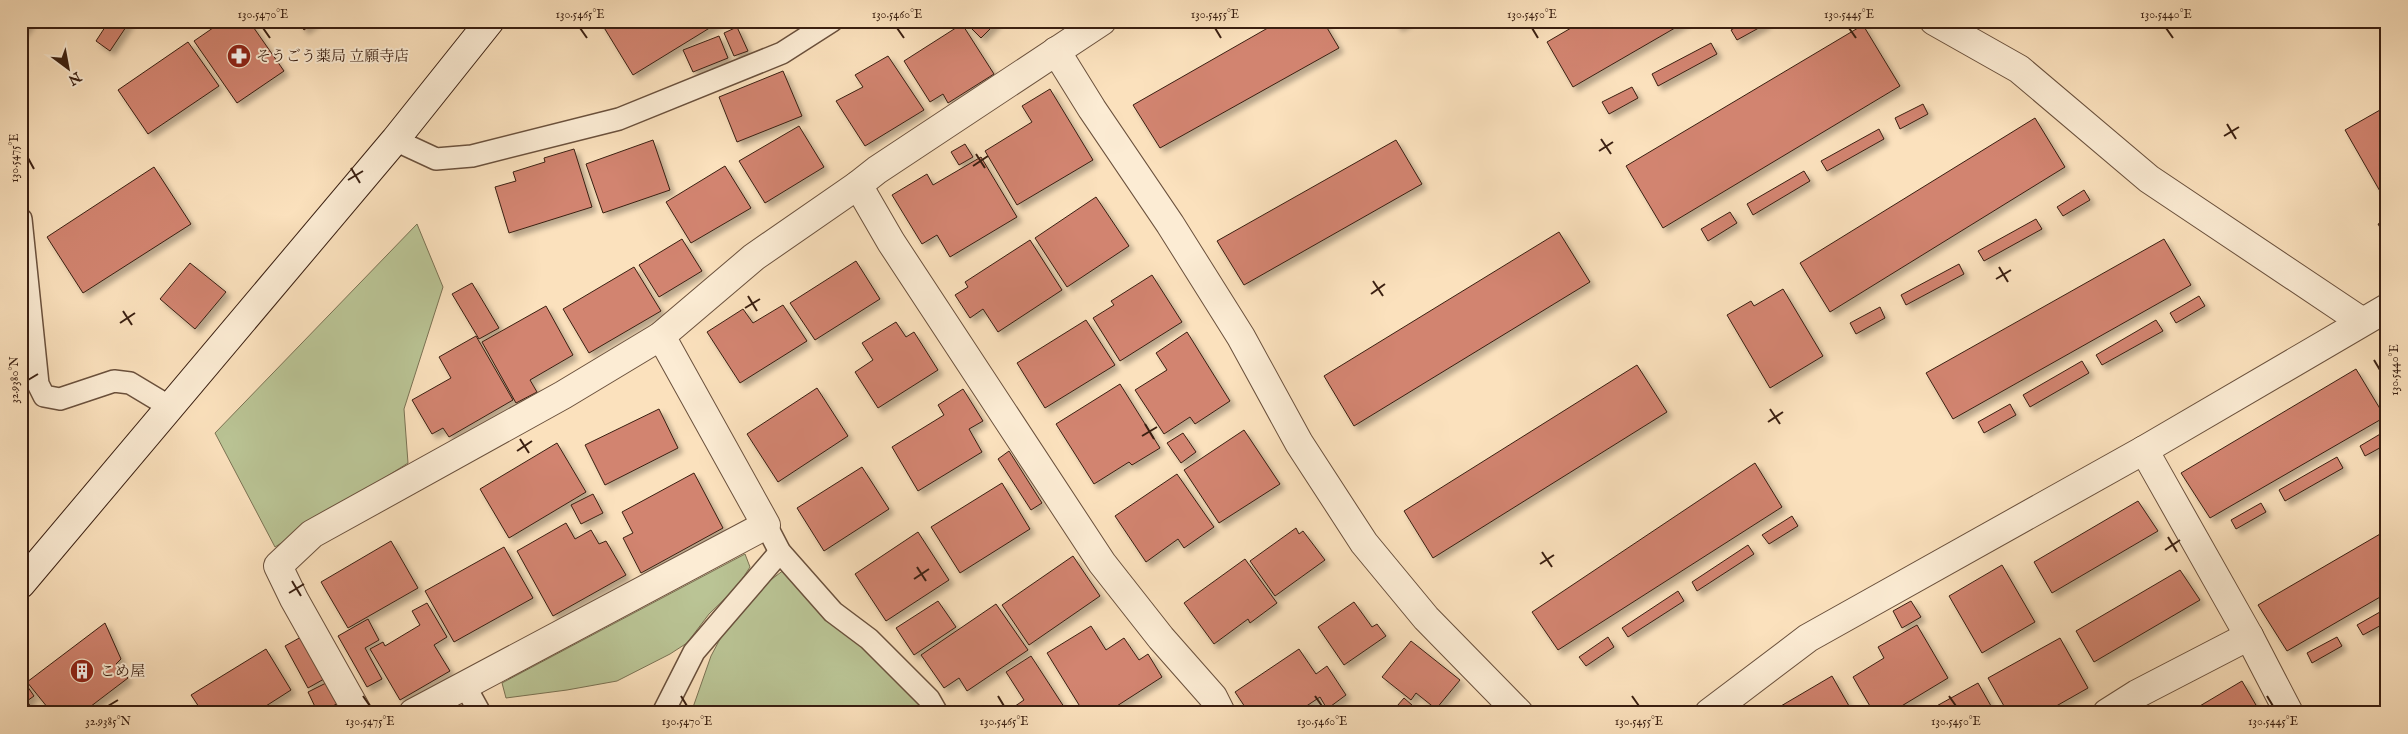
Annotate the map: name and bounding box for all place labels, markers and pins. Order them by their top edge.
pharmacy icon: そうごう薬局 立願寺店 [226,43,252,69]
place label: そうごう薬局 立願寺店 [256,47,409,66]
building icon: こめ屋 [69,658,95,684]
place label: こめ屋 [100,662,145,681]

